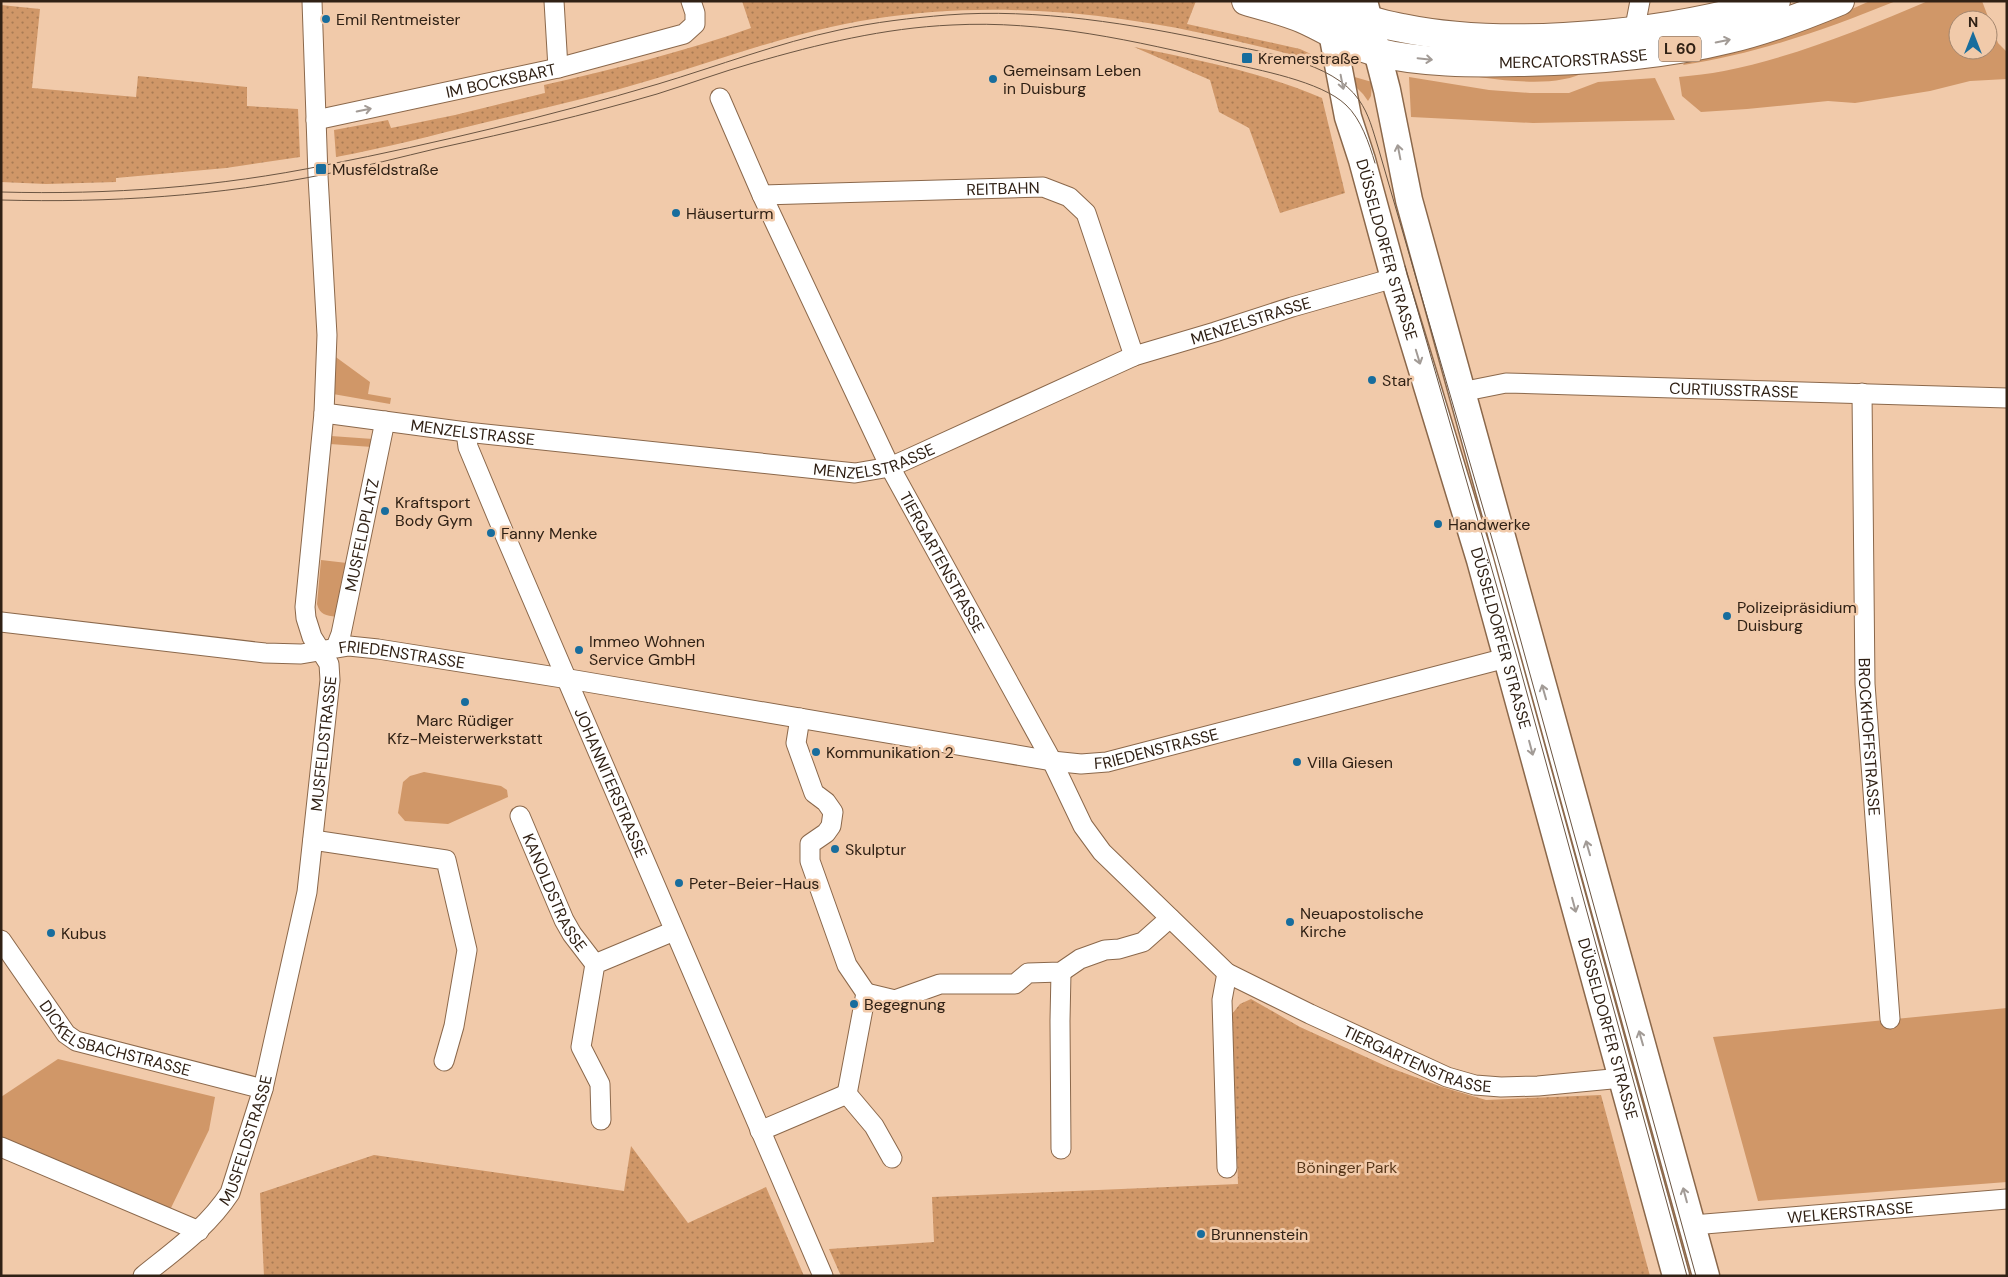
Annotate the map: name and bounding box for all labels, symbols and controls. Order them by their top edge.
place label: Emil Rentmeister [336,9,461,30]
north arrow [1948,10,1998,60]
marker: Emil Rentmeister [320,13,332,25]
text: N [1968,13,1978,31]
road number: L 60 [1659,36,1701,62]
one-way arrow [1714,36,1730,45]
street label: MERCATORSTRASSE [1499,44,1649,73]
place label: Kremerstraße [1258,48,1359,69]
marker: Kremerstraße [1240,51,1254,65]
one-way arrow [1417,54,1433,64]
street label: IM BOCKSBART [444,59,558,103]
place label: Gemeinsam Leben in Duisburg [1003,60,1141,99]
marker: Gemeinsam Leben in Duisburg [987,73,999,85]
one-way arrow [1337,74,1347,90]
one-way arrow [355,105,371,115]
one-way arrow [1394,145,1403,161]
street label: DÜSSELDORFER STRASSE [1351,157,1422,343]
place label: Musfeldstraße [332,159,438,180]
marker: Musfeldstraße [314,162,328,176]
street label: REITBAHN [966,177,1040,200]
place label: Häuserturm [686,203,773,224]
marker: Häuserturm [670,207,682,219]
street label: MENZELSTRASSE [1188,292,1313,350]
one-way arrow [1414,348,1424,364]
place label: Star [1382,370,1412,391]
marker: Star [1366,374,1378,386]
street label: CURTIUSSTRASSE [1669,378,1799,403]
street label: MENZELSTRASSE [409,415,536,450]
street label: MENZELSTRASSE [812,438,938,484]
street label: MUSFELDPLATZ [340,477,384,594]
street label: TIERGARTENSTRASSE [895,488,989,637]
place label: Kraftsport Body Gym [395,492,473,531]
marker: Kraftsport Body Gym [379,505,391,517]
place label: Handwerke [1448,514,1530,535]
marker: Handwerke [1432,518,1444,530]
place label: Fanny Menke [501,523,597,544]
marker: Fanny Menke [485,527,497,539]
street label: DÜSSELDORFER STRASSE [1466,545,1536,731]
place label: Polizeipräsidium Duisburg [1737,597,1857,636]
marker: Polizeipräsidium Duisburg [1721,610,1733,622]
place label: Immeo Wohnen Service GmbH [589,631,705,670]
street label: FRIEDENSTRASSE [337,636,467,674]
marker: Immeo Wohnen Service GmbH [573,644,585,656]
street label: BROCKHOFFSTRASSE [1854,658,1885,817]
street label: MUSFELDSTRASSE [306,675,341,812]
one-way arrow [1539,684,1548,700]
marker: Marc Rüdiger Kfz-Meisterwerkstatt [459,696,471,708]
street label: JOHANNITERSTRASSE [569,705,652,861]
place label: Marc Rüdiger Kfz-Meisterwerkstatt [387,710,543,749]
street label: FRIEDENSTRASSE [1093,723,1221,774]
one-way arrow [1527,740,1536,756]
place label: Kommunikation 2 [826,742,954,763]
marker: Kommunikation 2 [810,746,822,758]
place label: Villa Giesen [1307,752,1393,773]
marker: Villa Giesen [1291,756,1303,768]
street label: KANOLDSTRASSE [518,830,592,956]
place label: Skulptur [845,839,906,860]
one-way arrow [1583,840,1592,856]
marker: Skulptur [829,843,841,855]
place label: Peter-Beier-Haus [689,873,819,894]
marker: Peter-Beier-Haus [673,877,685,889]
one-way arrow [1570,897,1579,913]
place label: Neuapostolische Kirche [1300,903,1424,942]
marker: Neuapostolische Kirche [1284,916,1296,928]
place label: Kubus [61,923,106,944]
marker: Kubus [45,927,57,939]
street label: DÜSSELDORFER STRASSE [1573,936,1643,1122]
place label: Begegnung [864,994,946,1015]
street label: DICKELSBACHSTRASSE [35,996,193,1081]
marker: Begegnung [848,998,860,1010]
street label: TIERGARTENSTRASSE [1340,1021,1492,1097]
one-way arrow [1636,1031,1646,1047]
street label: MUSFELDSTRASSE [214,1073,277,1210]
park label: Böninger Park [1297,1157,1397,1178]
one-way arrow [1679,1187,1689,1203]
street label: WELKERSTRASSE [1787,1197,1914,1228]
place label: Brunnenstein [1211,1224,1308,1245]
marker: Brunnenstein [1195,1228,1207,1240]

